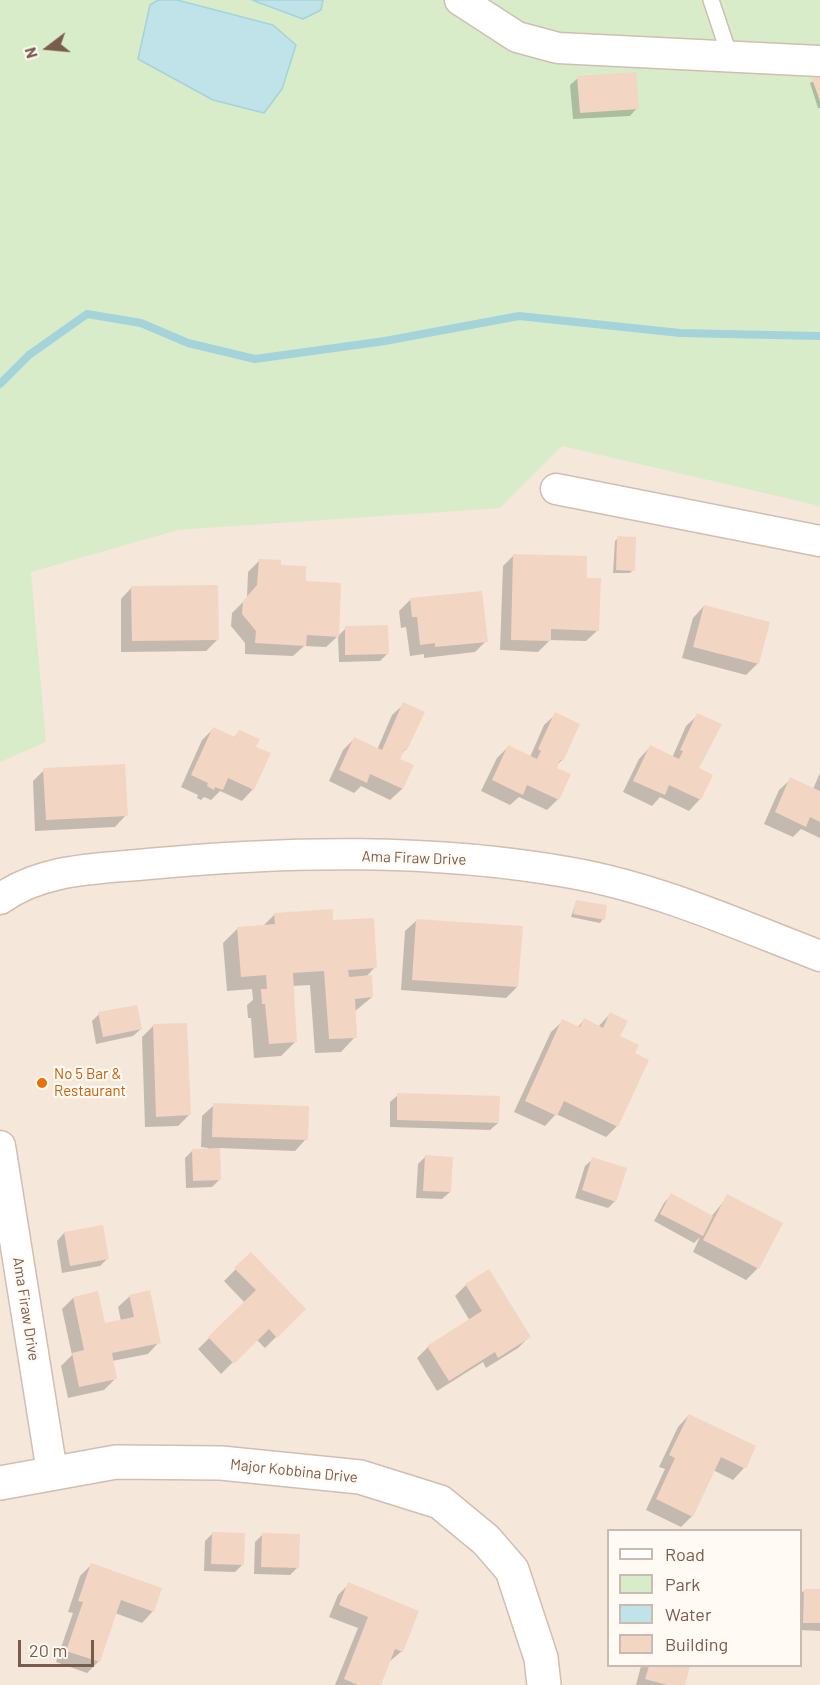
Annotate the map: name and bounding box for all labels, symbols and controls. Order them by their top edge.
north arrow [18,18,78,78]
text: N [20,45,41,61]
street label: Ama Firaw Drive [361,847,467,869]
place label: No 5 Bar & Restaurant [54,1065,126,1100]
marker: No 5 Bar & Restaurant [35,1076,49,1090]
street label: Ama Firaw Drive [9,1256,43,1362]
street label: Major Kobbina Drive [229,1455,359,1487]
legend [607,1529,802,1667]
text: Road [665,1543,705,1565]
text: Park [665,1573,700,1595]
text: Water [665,1603,712,1625]
scale bar [21,1628,98,1666]
text: Building [665,1633,728,1655]
text: 20 m [29,1639,67,1661]

